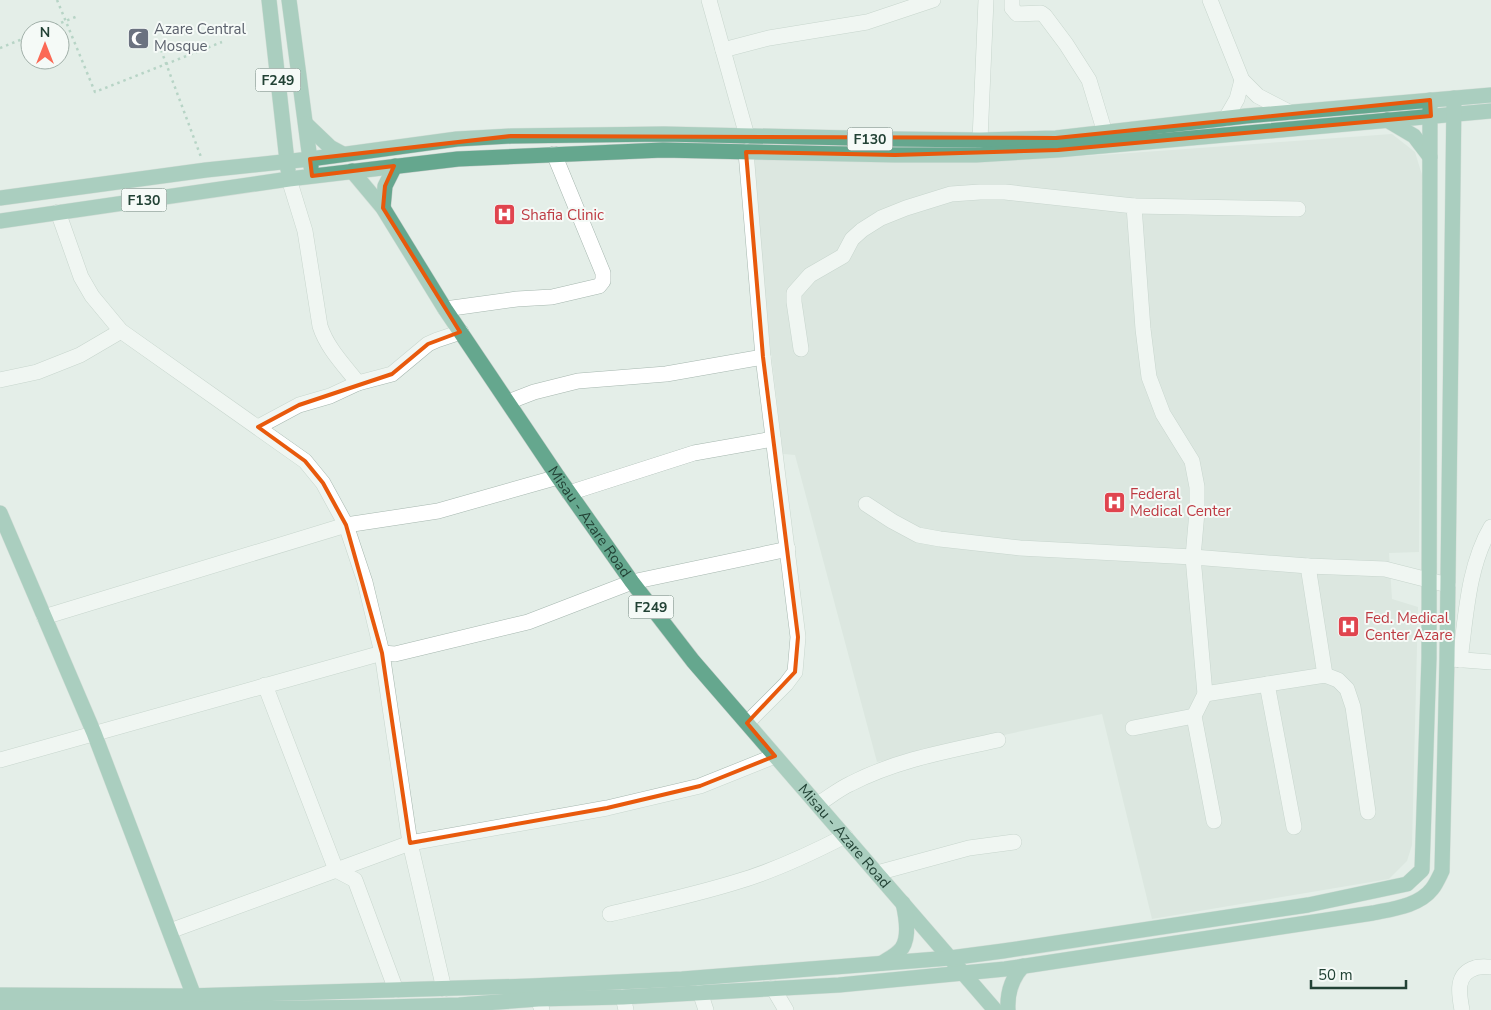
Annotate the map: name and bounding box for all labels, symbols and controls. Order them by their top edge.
place label: Azare Central Mosque [154,19,246,56]
north arrow [20,20,70,70]
text: N [40,23,50,42]
mosque icon: Azare Central Mosque [126,26,150,50]
road number: F249 [256,68,300,92]
road number: F130 [848,128,892,150]
road number: F130 [122,188,166,212]
hospital icon: Shafia Clinic [493,203,517,227]
place label: Shafia Clinic [521,205,604,225]
street label: Misau - Azare Road [543,462,636,581]
place label: Federal Medical Center [1130,484,1231,521]
hospital icon: Federal Medical Center [1102,491,1126,515]
road number: F249 [628,596,674,618]
place label: Fed. Medical Center Azare [1365,608,1452,645]
hospital icon: Fed. Medical Center Azare [1337,615,1361,639]
street label: Misau - Azare Road [794,780,895,892]
scale bar [1311,958,1406,990]
text: 50 m [1318,965,1353,985]

